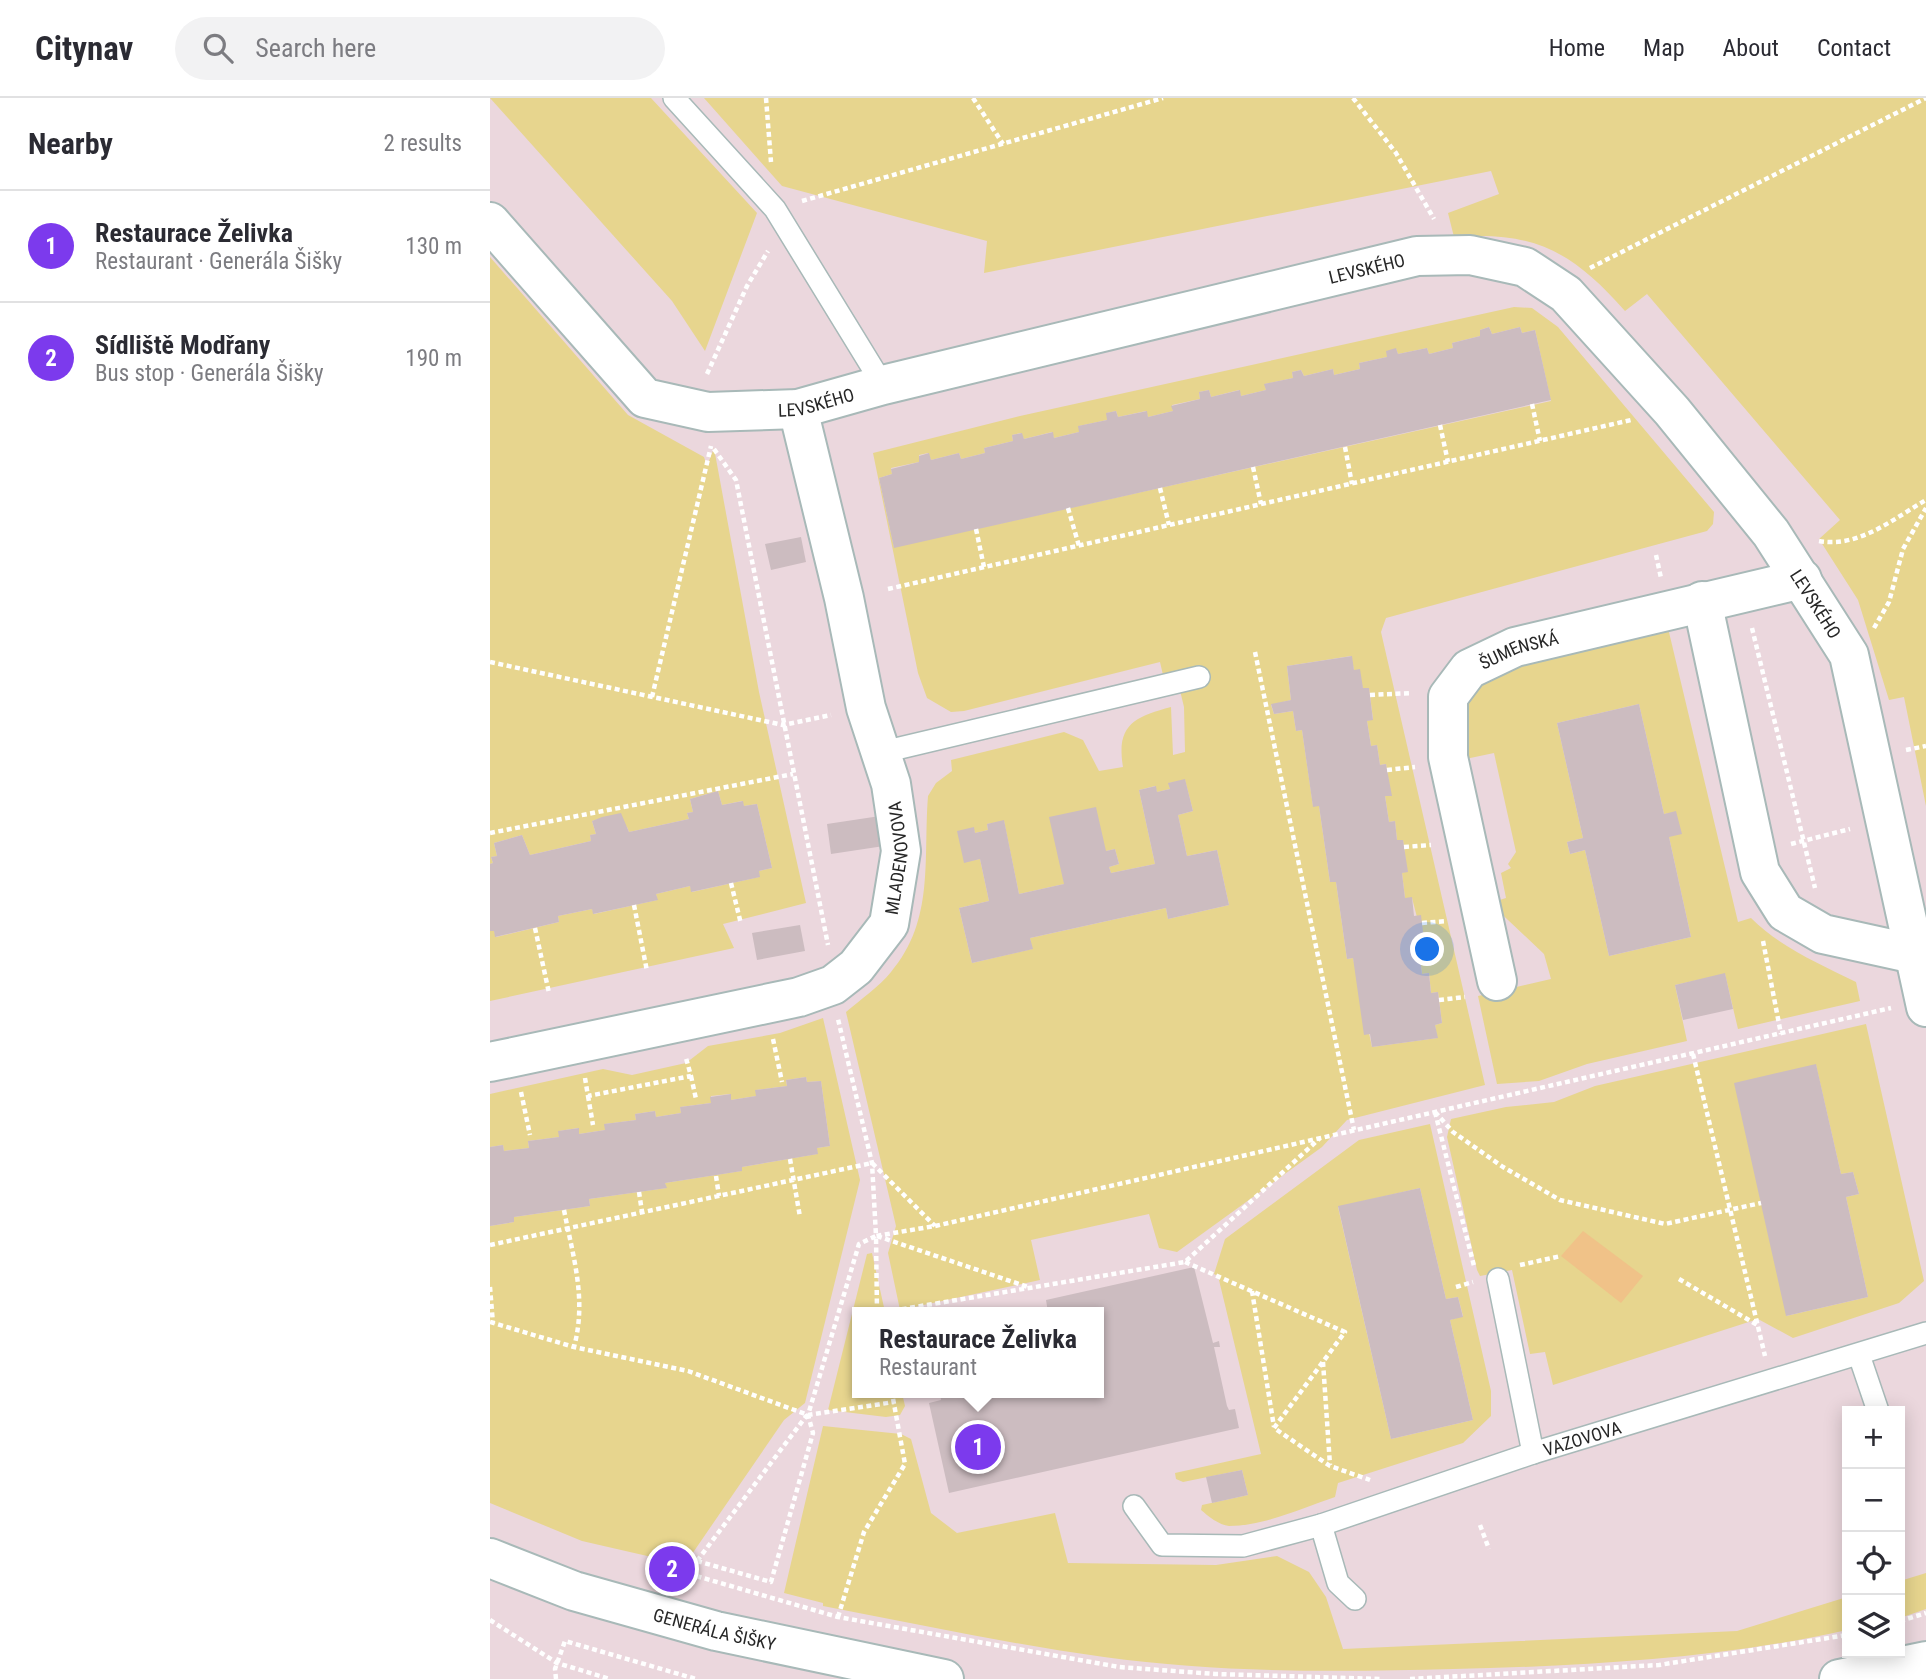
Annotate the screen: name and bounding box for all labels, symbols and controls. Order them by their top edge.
search box [175,17,665,80]
text: Citynav [35,29,133,68]
icon: search [199,29,237,67]
text: Search here [255,33,376,63]
text: Home [1549,34,1605,62]
text: Map [1643,34,1685,62]
text: About [1723,34,1779,62]
text: Contact [1817,34,1891,62]
text: Nearby [28,126,113,161]
text: 2 results [384,130,462,157]
text: Restaurace Želivka [95,218,293,248]
text: 1 [45,233,57,260]
text: 130 m [405,233,462,260]
text: Restaurant · Generála Šišky [95,248,342,275]
street label: LEVSKÉHO [1326,249,1407,287]
text: Sídliště Modřany [95,330,270,360]
text: 2 [45,345,57,372]
text: 190 m [405,345,462,372]
text: Bus stop · Generála Šišky [95,360,324,387]
street label: LEVSKÉHO [778,383,856,420]
street label: LEVSKÉHO [1786,565,1846,642]
street label: ŠUMENSKÁ [1476,626,1561,673]
street label: MLADENOVOVA [880,799,912,916]
your location [1410,932,1444,966]
popup [852,1307,1104,1398]
text: Restaurace Želivka [879,1324,1077,1354]
text: Restaurant [879,1354,977,1381]
map controls [1842,1406,1905,1658]
button: + [1842,1406,1905,1469]
street label: VAZOVOVA [1541,1416,1624,1460]
pin: 1 [955,1421,1001,1473]
button: − [1842,1469,1905,1532]
button: locate [1842,1532,1905,1595]
pin: 2 [649,1543,695,1595]
button: layers [1842,1595,1905,1658]
street label: GENERÁLA ŠIŠKY [651,1603,778,1654]

